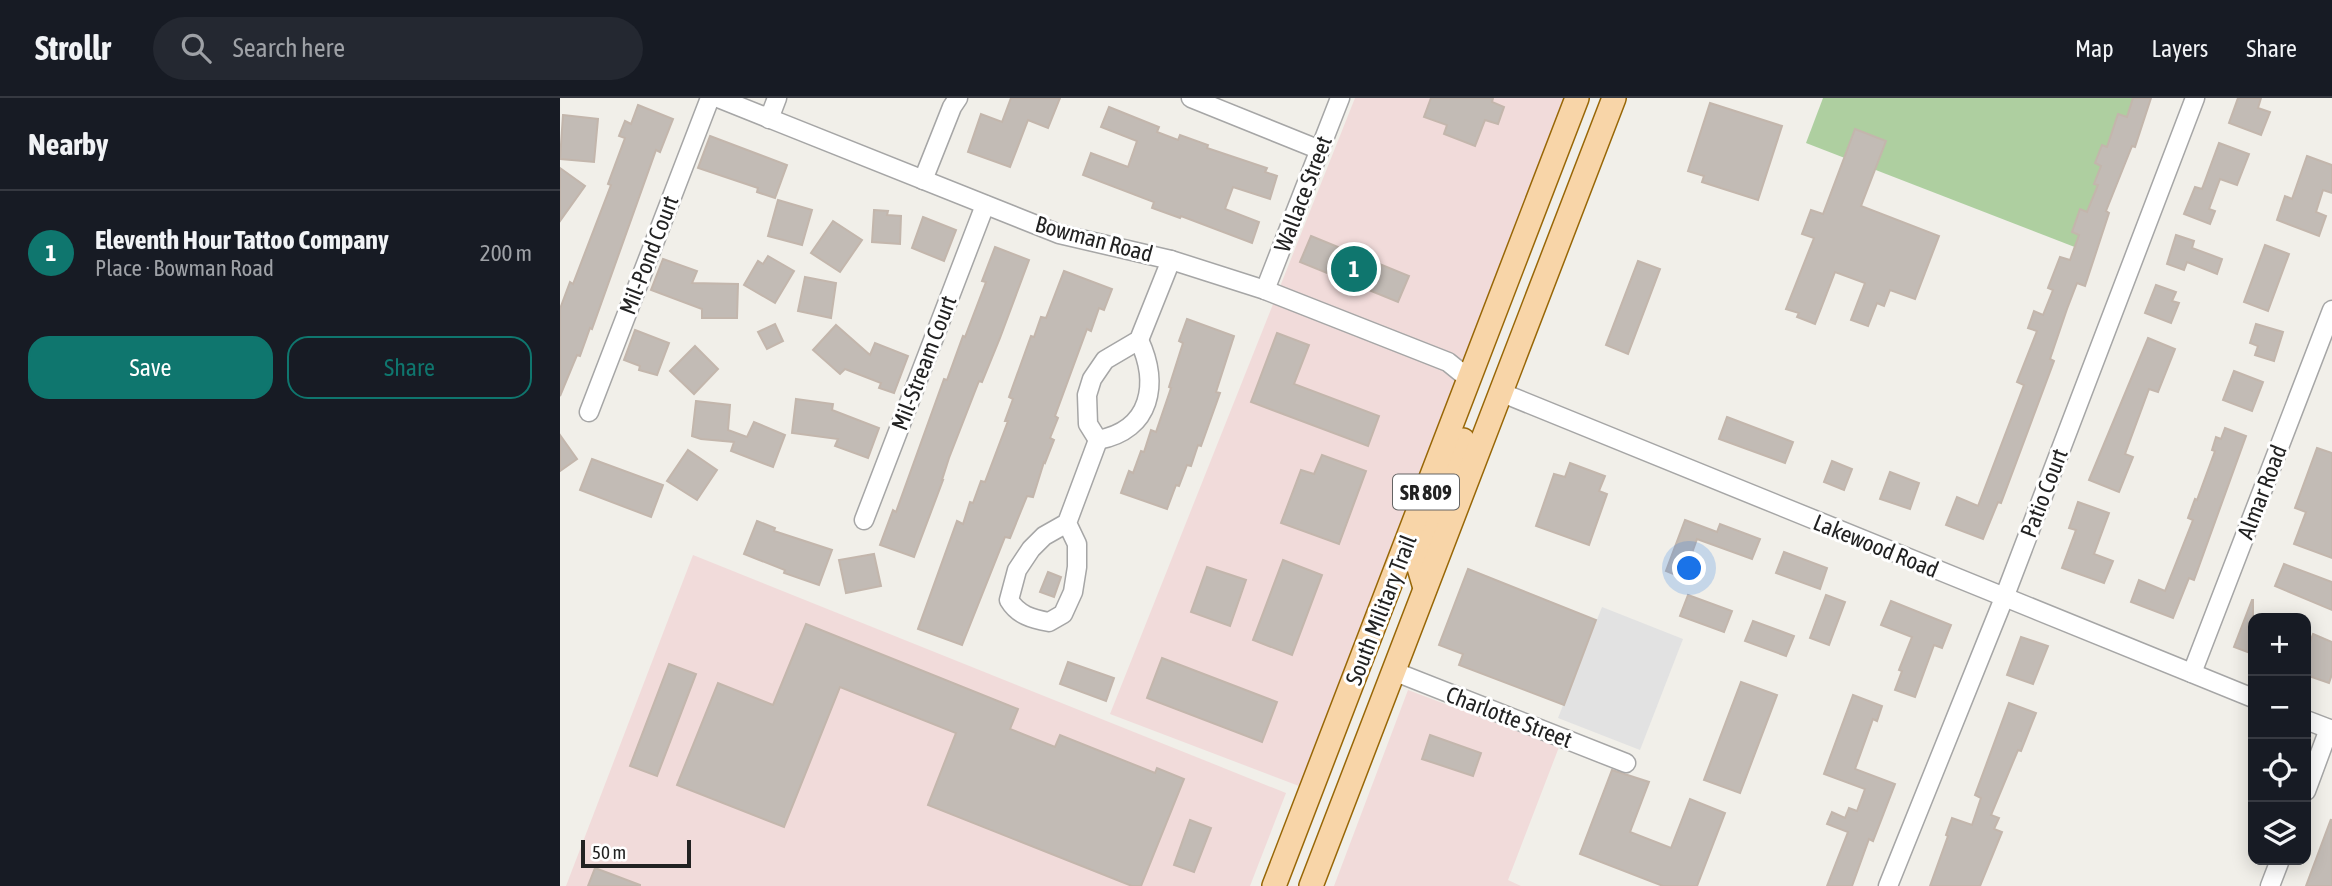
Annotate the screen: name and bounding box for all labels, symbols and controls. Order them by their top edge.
search box [153,17,643,80]
text: Strollr [35,29,111,67]
icon: search [177,29,215,67]
text: Search here [233,33,345,63]
text: Map [2075,35,2114,62]
text: Layers [2152,35,2208,62]
text: Share [2246,35,2297,62]
text: Nearby [28,127,108,161]
street label: Wallace Street [1269,132,1337,256]
street label: Mil-Pond Court [614,192,684,318]
street label: Bowman Road [1032,211,1156,267]
text: Eleventh Hour Tattoo Company [95,225,389,255]
text: 1 [46,240,56,266]
text: 200 m [480,240,532,266]
pin: 1 [1331,243,1377,295]
text: Place · Bowman Road [95,255,274,281]
street label: Mil-Stream Court [886,292,962,434]
button: Save [28,336,273,399]
button: Share [287,336,532,399]
street label: Almar Road [2232,441,2292,543]
street label: Patio Court [2015,445,2073,541]
road number: SR 809 [1393,474,1459,510]
street label: Lakewood Road [1810,509,1942,583]
street label: South Military Trail [1340,531,1422,689]
your location [1672,551,1706,585]
map controls [2248,613,2311,865]
button: + [2248,613,2311,676]
button: − [2248,676,2311,739]
street label: Charlotte Street [1442,681,1576,753]
button: locate [2248,739,2311,802]
button: layers [2248,802,2311,865]
scale bar [581,837,691,869]
text: 50 m [592,841,626,863]

